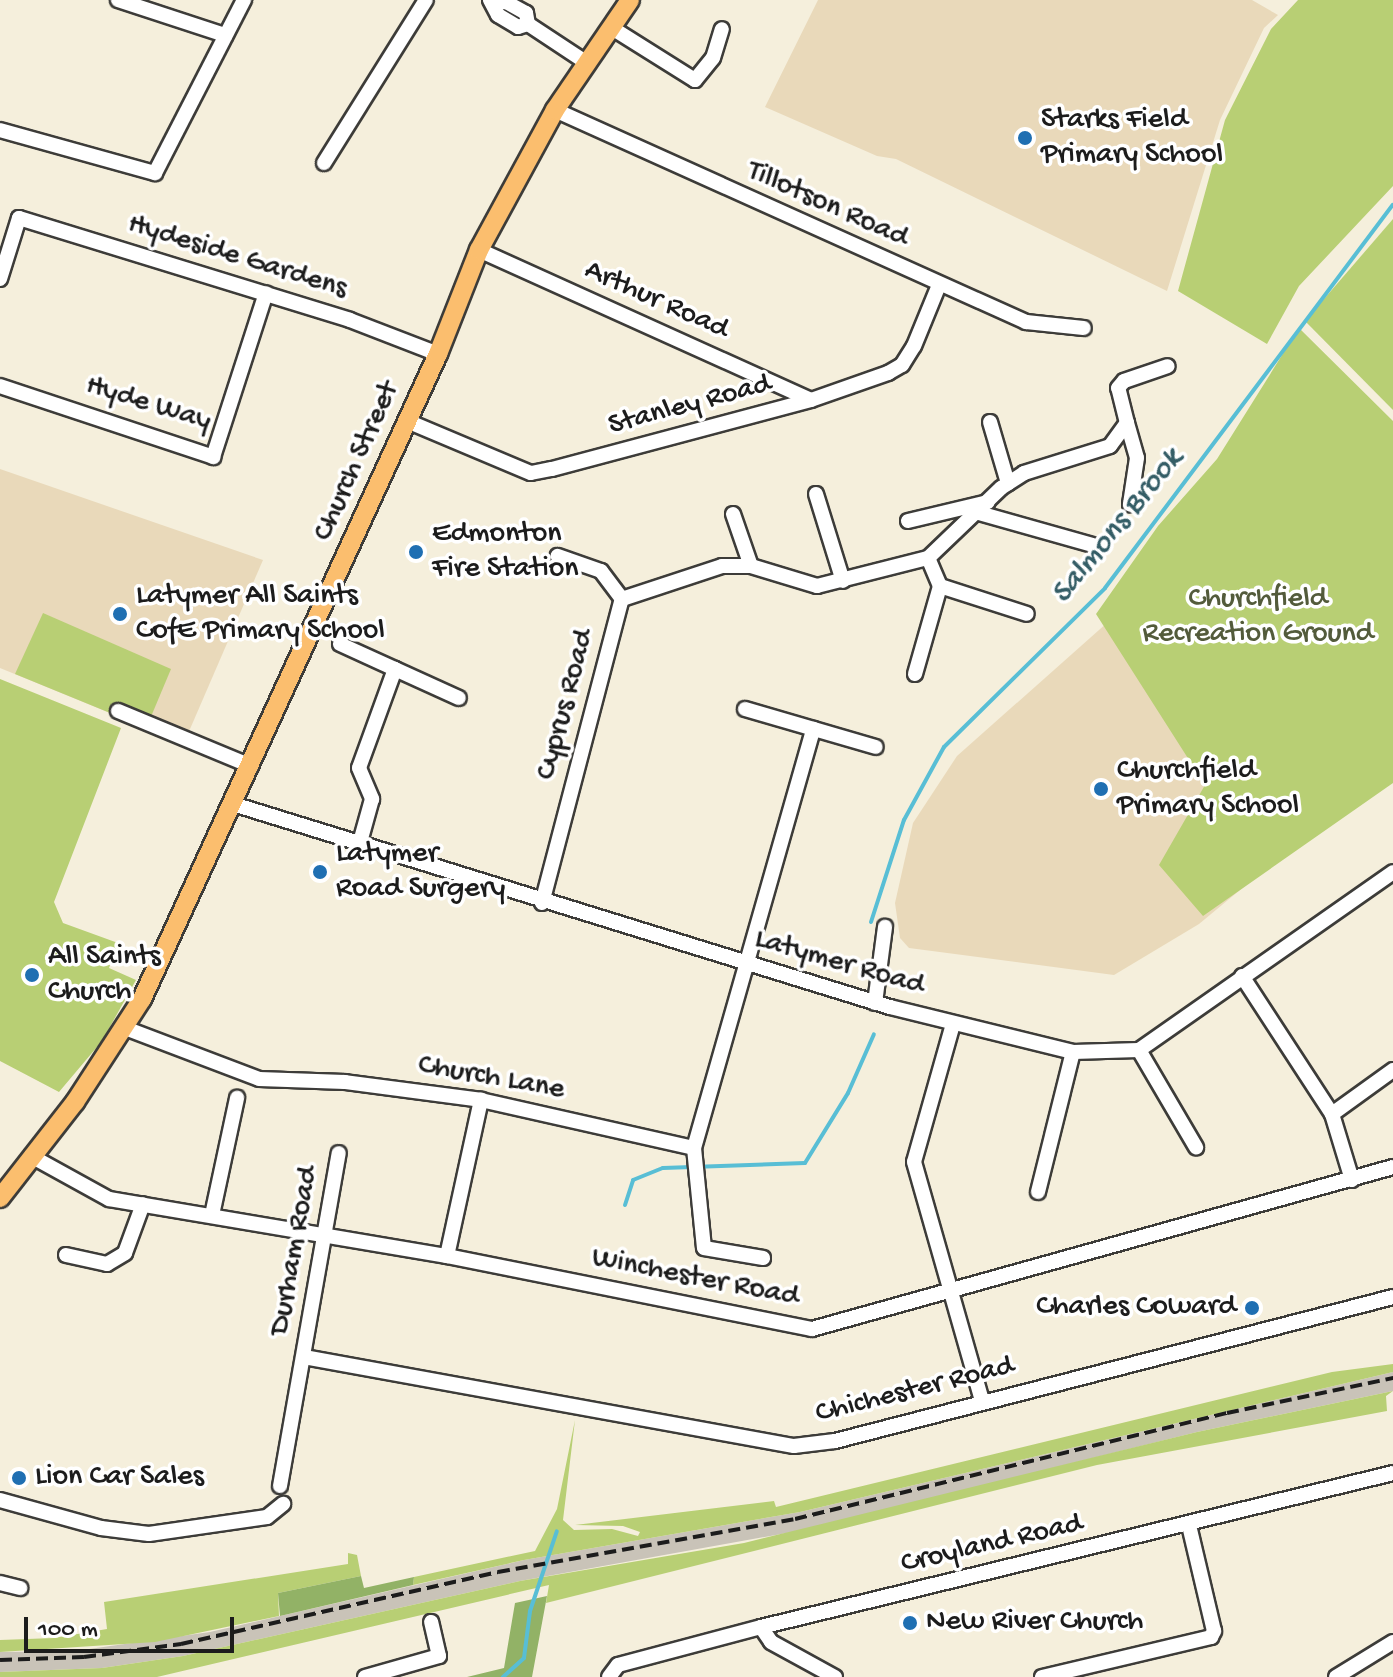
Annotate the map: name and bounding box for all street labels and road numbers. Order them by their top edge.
street label: Tillotson Road [741,154,913,258]
street label: Hydeside Gardens [123,208,351,308]
street label: Arthur Road [578,253,734,349]
street label: Stanley Road [605,367,775,445]
street label: Hyde Way [81,369,215,441]
street label: Church Street [307,377,409,547]
street label: Cyprus Road [530,626,604,784]
street label: Latymer Road [750,923,928,1005]
street label: Church Lane [415,1048,567,1110]
street label: Durham Road [263,1164,329,1338]
street label: Winchester Road [588,1241,802,1317]
street label: Chichester Road [812,1349,1018,1433]
street label: Croyland Road [898,1507,1086,1583]

